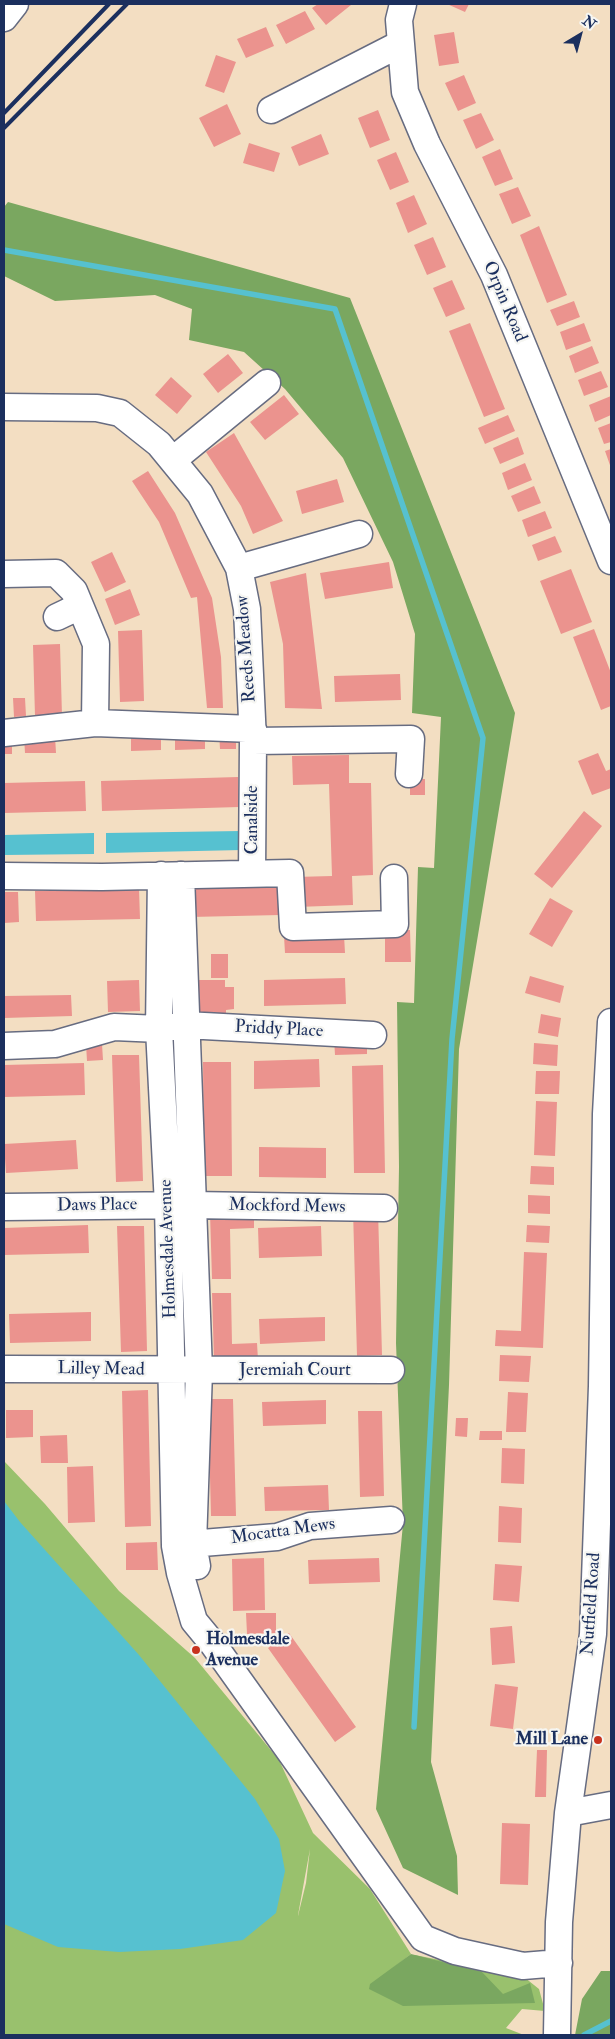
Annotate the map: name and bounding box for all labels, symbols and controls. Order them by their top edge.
north arrow [555,10,605,60]
text: N [579,12,599,33]
street label: Orpin Road [477,258,531,346]
street label: Reeds Meadow [232,595,262,703]
street label: Canalside [242,785,264,855]
street label: Priddy Place [234,1017,324,1043]
street label: Holmesdale Avenue [156,1179,182,1319]
street label: Daws Place [57,1195,137,1217]
street label: Mockford Mews [228,1195,346,1219]
street label: Lilley Mead [57,1358,145,1382]
street label: Jeremiah Court [239,1360,351,1382]
street label: Mocatta Mews [229,1514,337,1550]
street label: Nutfield Road [578,1552,606,1656]
place label: Holmesdale Avenue [206,1629,290,1672]
marker: Holmesdale Avenue [190,1644,202,1656]
place label: Mill Lane [516,1729,588,1751]
marker: Mill Lane [592,1734,604,1746]

